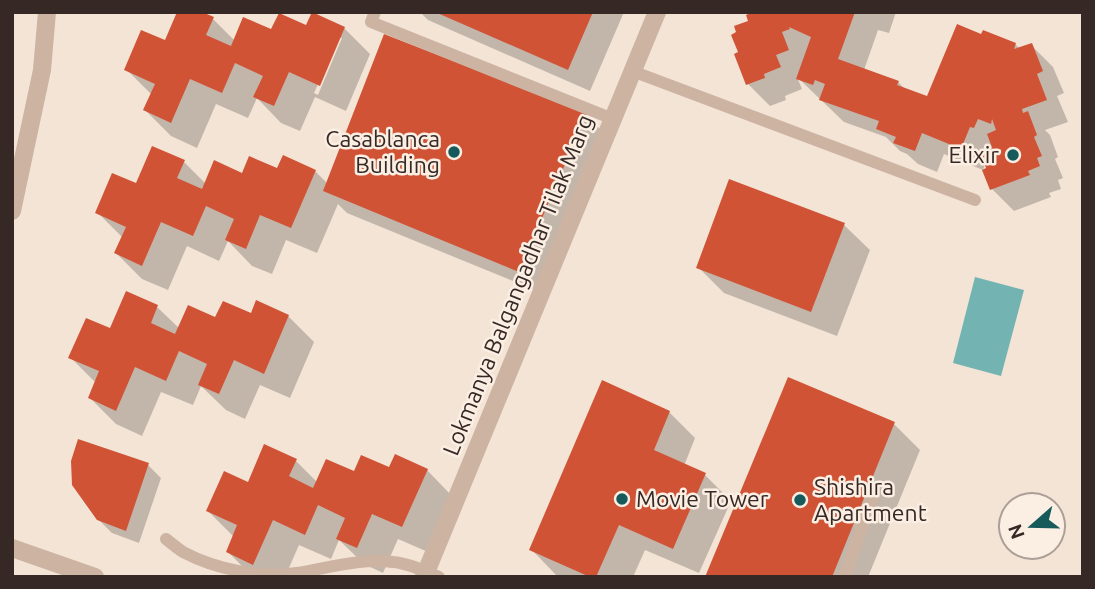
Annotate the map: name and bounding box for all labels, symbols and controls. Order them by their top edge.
street label: Lokmanya Balgangadhar Tilak Marg [438,111,597,459]
place label: Casablanca Building [325,126,440,177]
place label: Elixir [949,142,999,167]
marker: Casablanca Building [446,144,462,160]
marker: Elixir [1005,147,1021,163]
place label: Shishira Apartment [814,474,927,525]
place label: Movie Tower [636,486,769,511]
marker: Movie Tower [614,491,630,507]
north arrow [997,491,1067,561]
marker: Shishira Apartment [792,492,808,508]
text: N [1003,521,1029,542]

